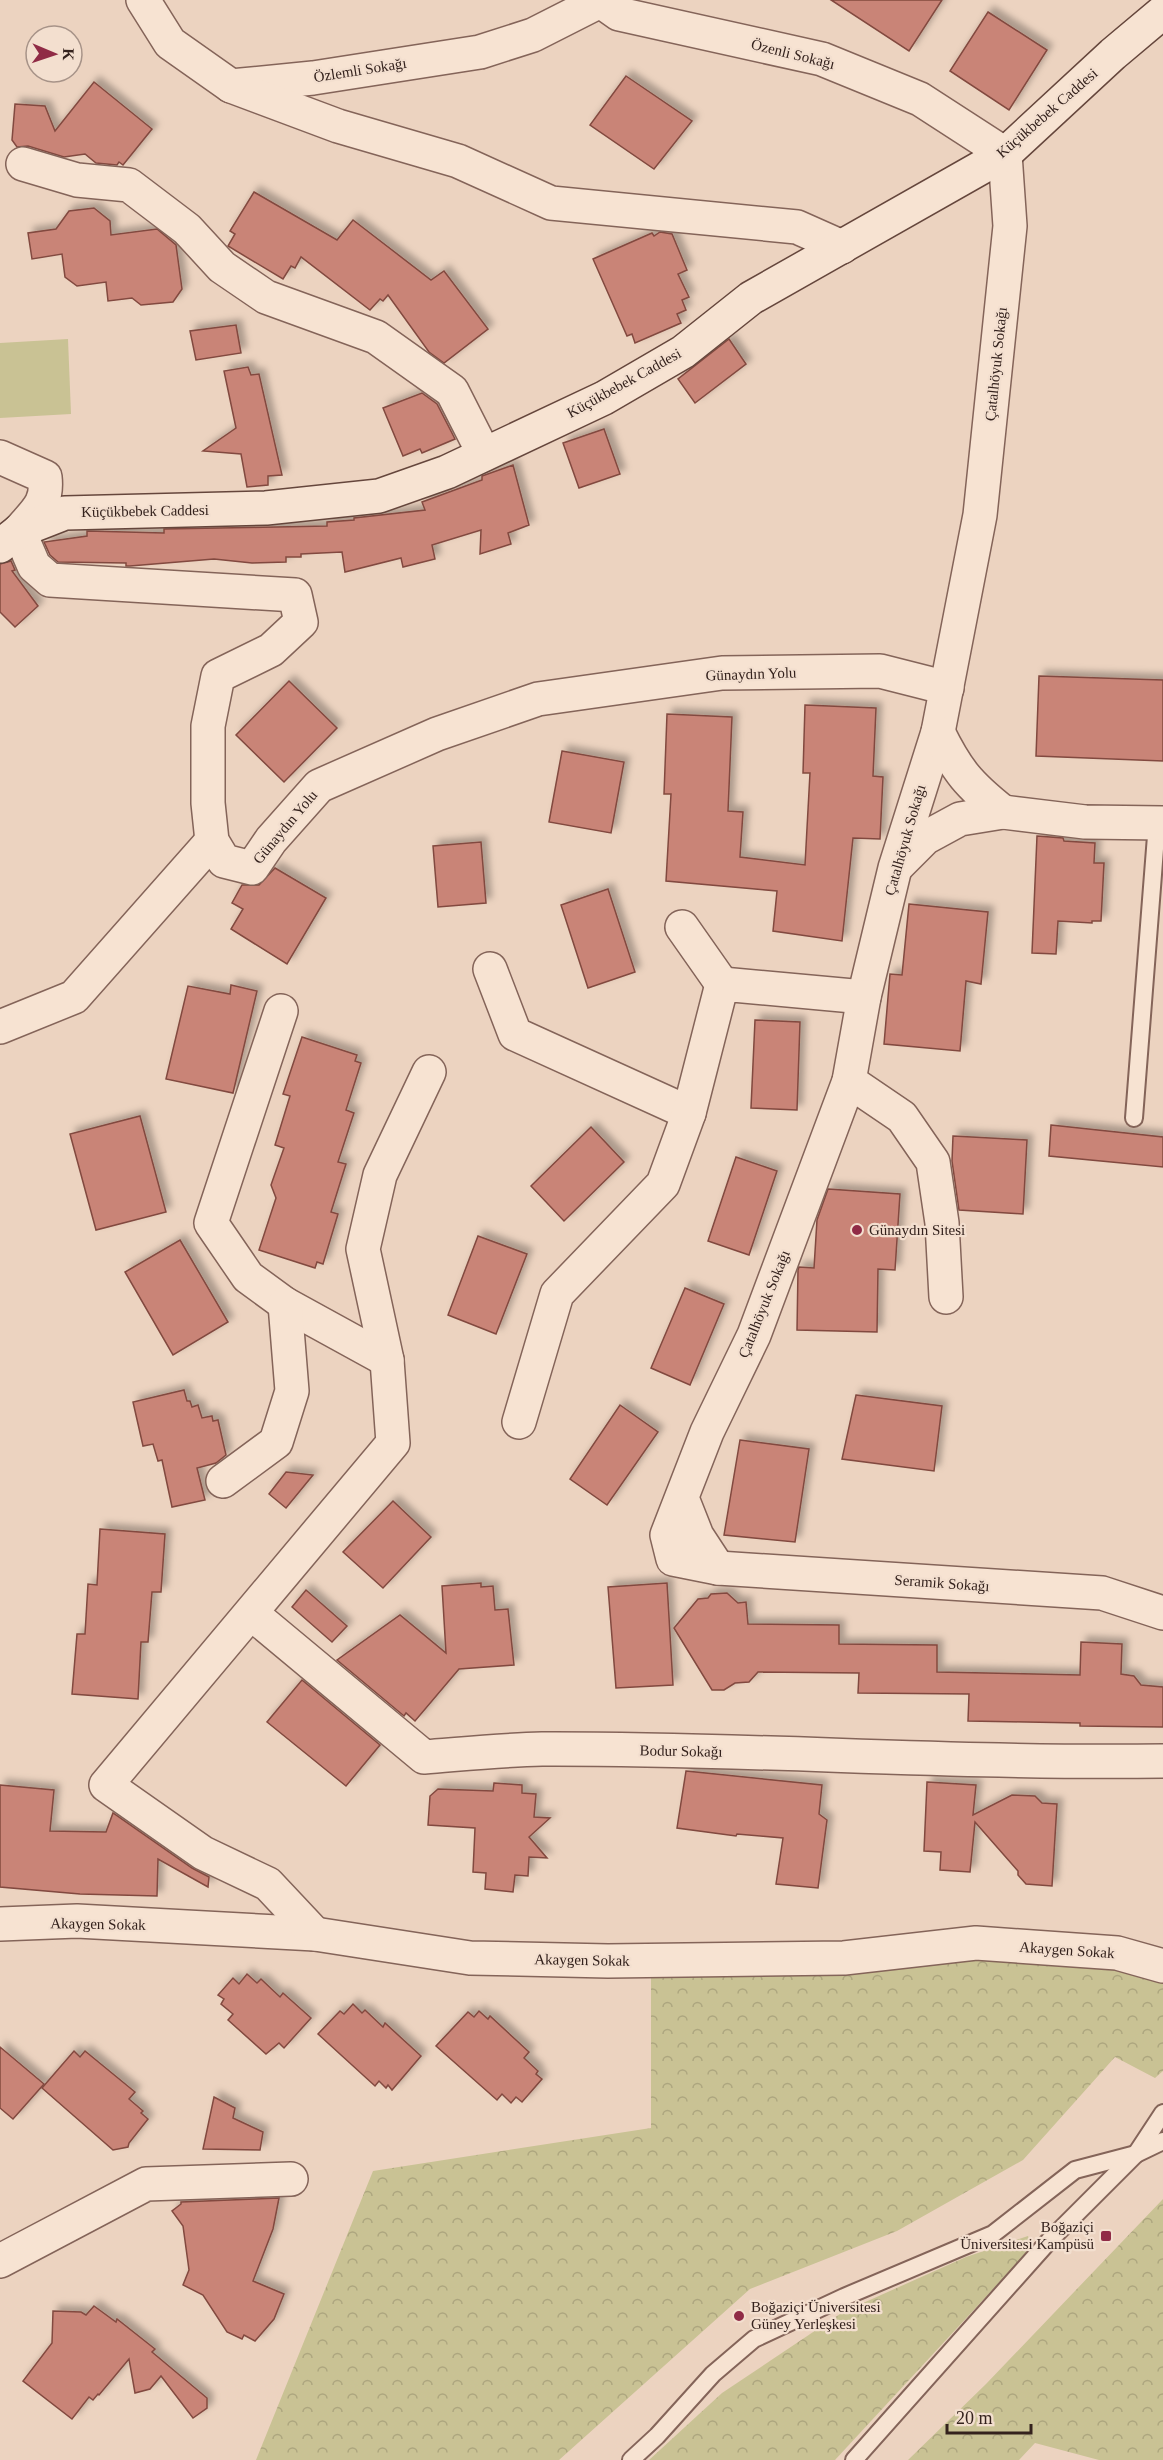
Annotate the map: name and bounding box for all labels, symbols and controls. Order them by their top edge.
north arrow [24,24,84,84]
street label: Özenli Sokağı [750,36,836,72]
text: K [60,48,77,62]
street label: Özlemli Sokağı [312,55,408,85]
street label: Küçükbebek Caddesi [993,65,1101,161]
street label: Çatalhöyuk Sokağı [982,306,1010,422]
street label: Küçükbebek Caddesi [564,345,684,421]
street label: Küçükbebek Caddesi [81,502,209,520]
street label: Günaydın Yolu [705,664,797,684]
street label: Çatalhöyuk Sokağı [882,783,928,897]
street label: Günaydın Yolu [250,787,321,867]
place label: Günaydın Sitesi [869,1222,965,1238]
marker: Günaydın Sitesi [850,1223,864,1237]
street label: Çatalhöyuk Sokağı [735,1248,793,1360]
street label: Seramik Sokağı [894,1572,990,1594]
street label: Bodur Sokağı [639,1742,723,1760]
street label: Akaygen Sokak [50,1915,146,1933]
street label: Akaygen Sokak [1019,1939,1116,1961]
street label: Akaygen Sokak [534,1951,630,1969]
place label: Boğaziçi Üniversitesi Kampüsü [960,2219,1094,2252]
marker: Boğaziçi Üniversitesi Kampüsü [1099,2229,1113,2243]
place label: Boğaziçi Üniversitesi Güney Yerleşkesi [751,2299,881,2332]
marker: Boğaziçi Üniversitesi Güney Yerleşkesi [732,2309,746,2323]
scale bar [947,2397,1031,2435]
text: 20 m [956,2408,993,2428]

